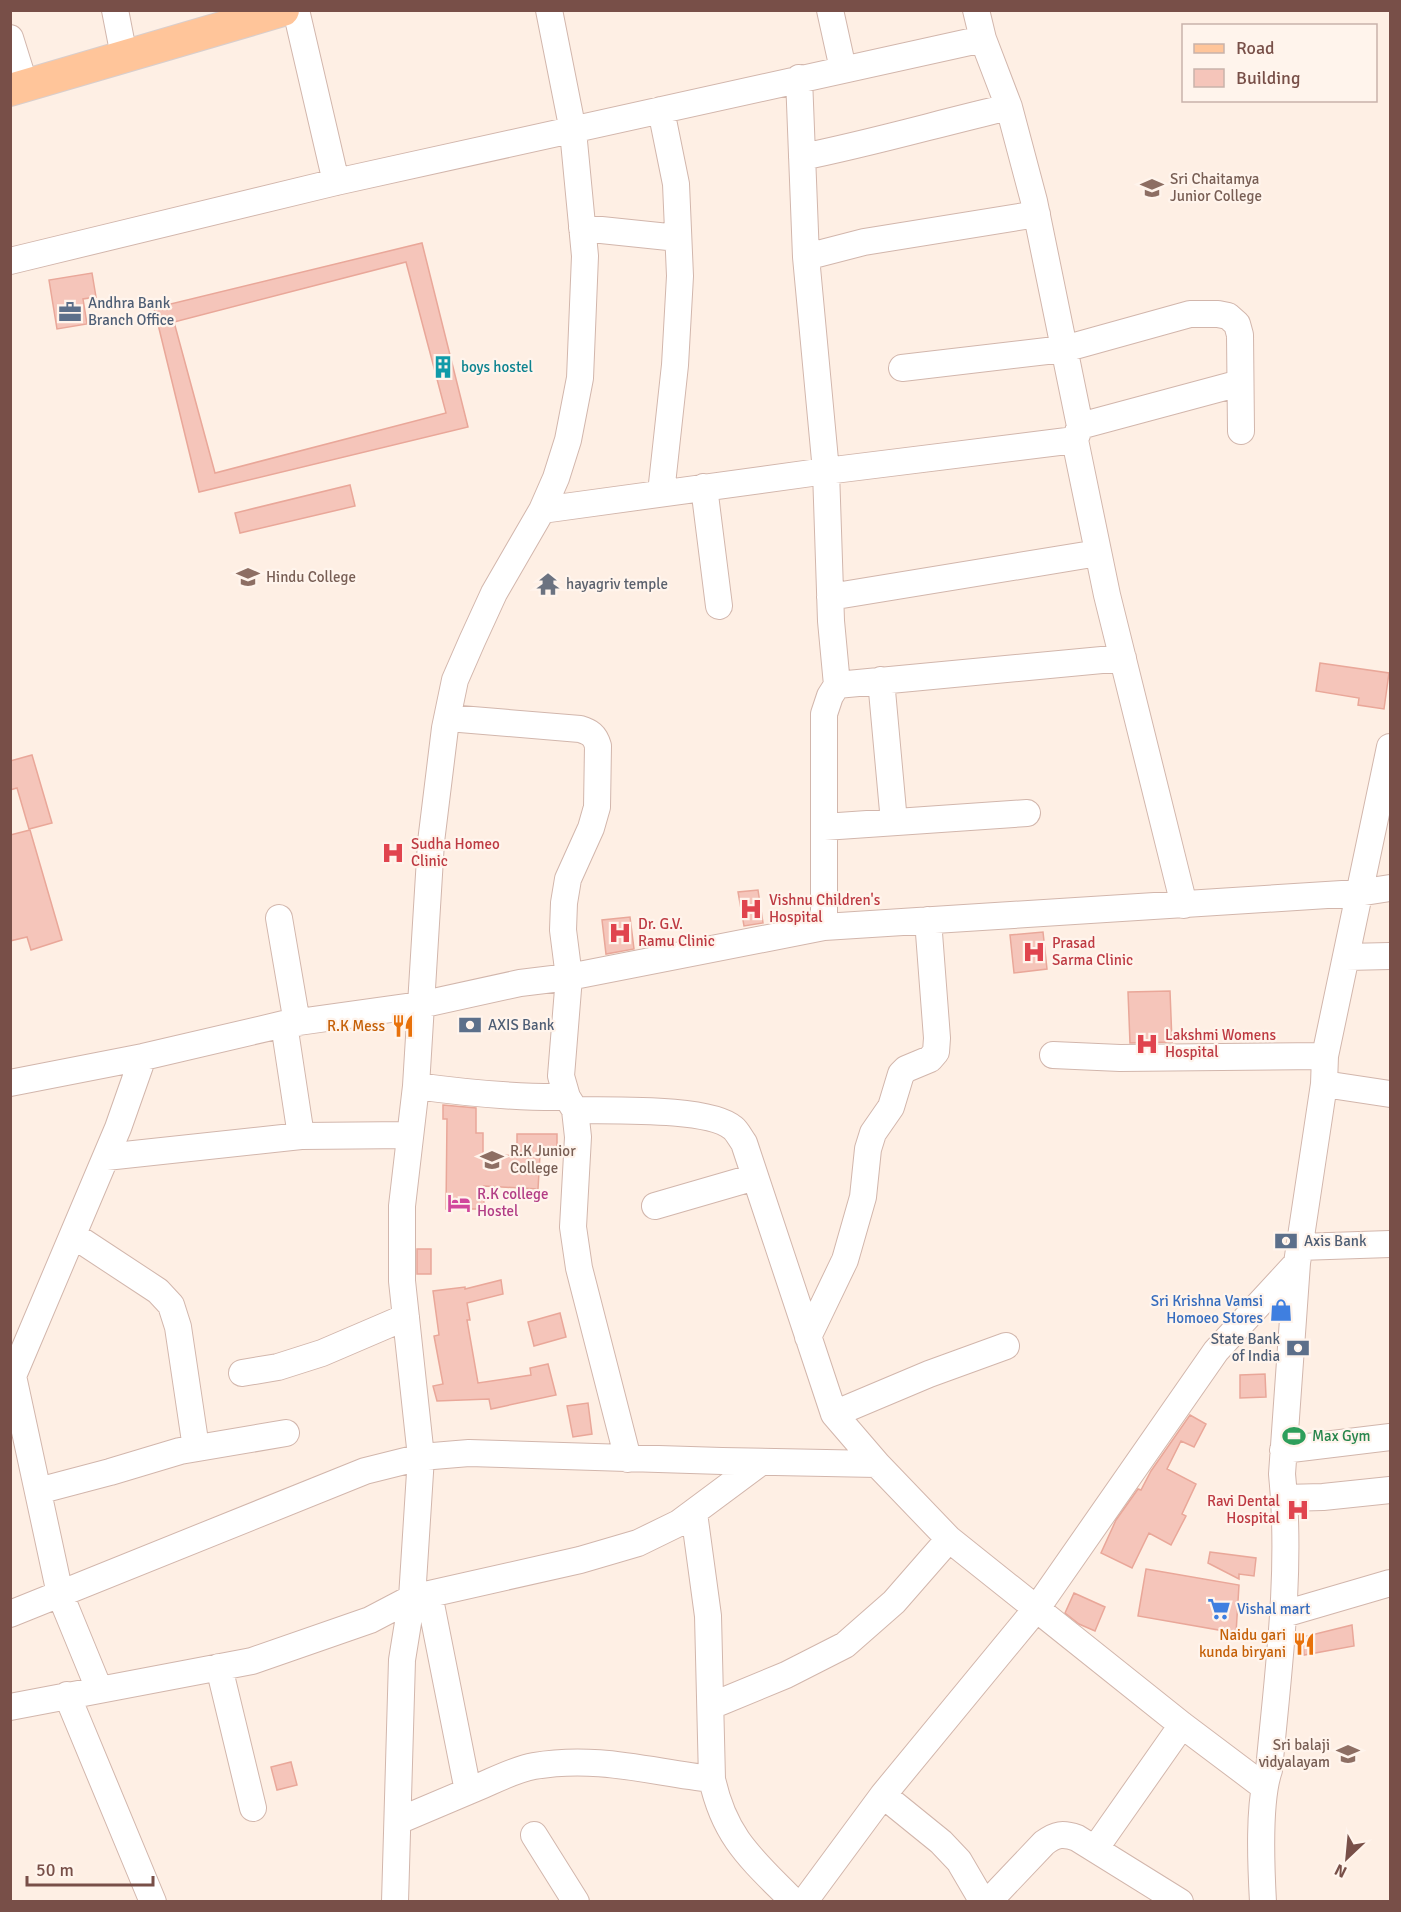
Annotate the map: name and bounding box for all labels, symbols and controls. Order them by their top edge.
legend [1182,24,1377,102]
text: Road [1236,37,1275,59]
text: Building [1236,67,1300,89]
place label: Sri Chaitamya Junior College [1170,170,1262,205]
school or university icon: Sri Chaitamya Junior College [1139,175,1165,201]
place label: Andhra Bank Branch Office [88,294,174,329]
office icon: Andhra Bank Branch Office [57,299,83,325]
building icon: boys hostel [430,354,456,380]
place label: boys hostel [461,358,533,376]
school or university icon: Hindu College [235,564,261,590]
place label: Hindu College [266,568,356,586]
temple icon: hayagriv temple [535,571,561,597]
place label: hayagriv temple [566,575,668,593]
place label: Sudha Homeo Clinic [411,835,500,870]
hospital icon: Sudha Homeo Clinic [380,840,406,866]
place label: Vishnu Children's Hospital [769,891,881,926]
hospital icon: Vishnu Children's Hospital [738,896,764,922]
place label: Dr. G.V. Ramu Clinic [638,915,715,950]
hospital icon: Dr. G.V. Ramu Clinic [607,920,633,946]
place label: Prasad Sarma Clinic [1052,934,1133,969]
hospital icon: Prasad Sarma Clinic [1021,939,1047,965]
bank icon: AXIS Bank [457,1012,483,1038]
restaurant icon: R.K Mess [390,1013,416,1039]
place label: AXIS Bank [488,1016,555,1034]
place label: R.K Mess [327,1017,385,1035]
place label: Lakshmi Womens Hospital [1165,1026,1276,1061]
hospital icon: Lakshmi Womens Hospital [1134,1031,1160,1057]
place label: R.K Junior College [510,1142,576,1177]
school or university icon: R.K Junior College [479,1147,505,1173]
place label: R.K college Hostel [477,1185,548,1220]
hotel icon: R.K college Hostel [446,1190,472,1216]
bank icon: Axis Bank [1273,1228,1299,1254]
place label: Axis Bank [1304,1232,1367,1250]
place label: Sri Krishna Vamsi Homoeo Stores [1151,1292,1263,1327]
shop icon: Sri Krishna Vamsi Homoeo Stores [1268,1297,1294,1323]
place label: State Bank of India [1211,1330,1280,1365]
bank icon: State Bank of India [1285,1335,1311,1361]
sports icon: Max Gym [1281,1423,1307,1449]
place label: Max Gym [1312,1427,1370,1445]
place label: Ravi Dental Hospital [1207,1492,1280,1527]
hospital icon: Ravi Dental Hospital [1285,1497,1311,1523]
supermarket icon: Vishal mart [1206,1596,1232,1622]
place label: Vishal mart [1237,1600,1310,1618]
place label: Naidu gari kunda biryani [1199,1626,1286,1661]
restaurant icon: Naidu gari kunda biryani [1291,1631,1317,1657]
place label: Sri balaji vidyalayam [1259,1736,1330,1771]
school or university icon: Sri balaji vidyalayam [1335,1741,1361,1767]
north arrow [1317,1828,1377,1888]
scale bar [27,1849,153,1887]
text: 50 m [36,1859,74,1881]
text: N [1331,1859,1350,1882]

